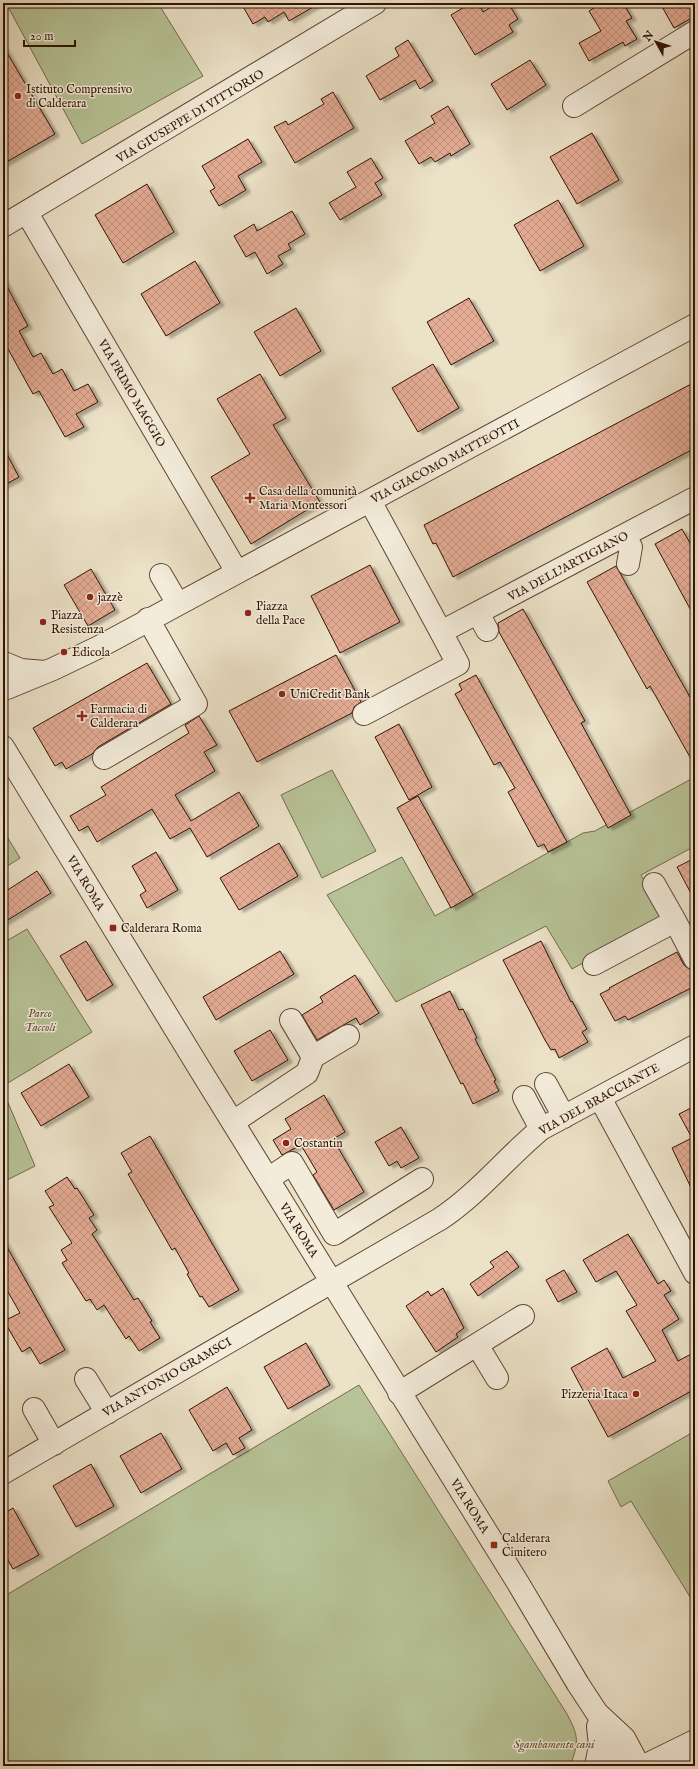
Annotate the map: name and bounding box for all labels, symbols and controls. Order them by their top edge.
scale bar [24,22,75,48]
north arrow [636,22,676,62]
text: N [640,28,658,45]
text: 20 m [30,29,53,44]
street label: VIA GIUSEPPE DI VITTORIO [113,66,267,167]
place label: Istituto Comprensivo di Calderara [26,82,133,111]
marker: Istituto Comprensivo di Calderara [13,91,23,101]
street label: VIA PRIMO MAGGIO [94,336,169,450]
street label: VIA GIACOMO MATTEOTTI [367,416,522,508]
place label: Casa della comunità Maria Montessori [259,484,358,513]
marker: Casa della comunità Maria Montessori [244,492,256,504]
street label: VIA DELL'ARTIGIANO [504,528,631,605]
place label: jazzè [97,590,123,605]
marker: jazzè [85,592,95,602]
place label: Piazza della Pace [256,599,305,628]
place label: Piazza Resistenza [51,608,105,637]
marker: Piazza della Pace [243,608,253,618]
marker: Piazza Resistenza [38,617,48,627]
place label: Edicola [72,645,111,660]
marker: Edicola [59,647,69,657]
place label: UniCredit Bank [290,687,371,702]
marker: UniCredit Bank [277,689,287,699]
place label: Farmacia di Calderara [90,702,147,731]
marker: Farmacia di Calderara [77,711,87,721]
street label: VIA ROMA [63,852,108,914]
place label: Calderara Roma [121,921,203,936]
marker: Calderara Roma [108,923,118,933]
park label: Parco Taccoli [24,1006,57,1035]
street label: VIA DEL BRACCIANTE [536,1060,662,1139]
place label: Costantin [294,1136,343,1151]
marker: Costantin [281,1138,291,1148]
street label: VIA ROMA [275,1199,322,1261]
street label: VIA ANTONIO GRAMSCI [99,1334,234,1421]
place label: Pizzeria Itaca [561,1387,629,1402]
marker: Pizzeria Itaca [631,1389,641,1399]
street label: VIA ROMA [446,1475,493,1537]
place label: Calderara Cimitero [502,1531,551,1560]
marker: Calderara Cimitero [489,1540,499,1550]
park label: Sgambamento cani [514,1737,596,1753]

